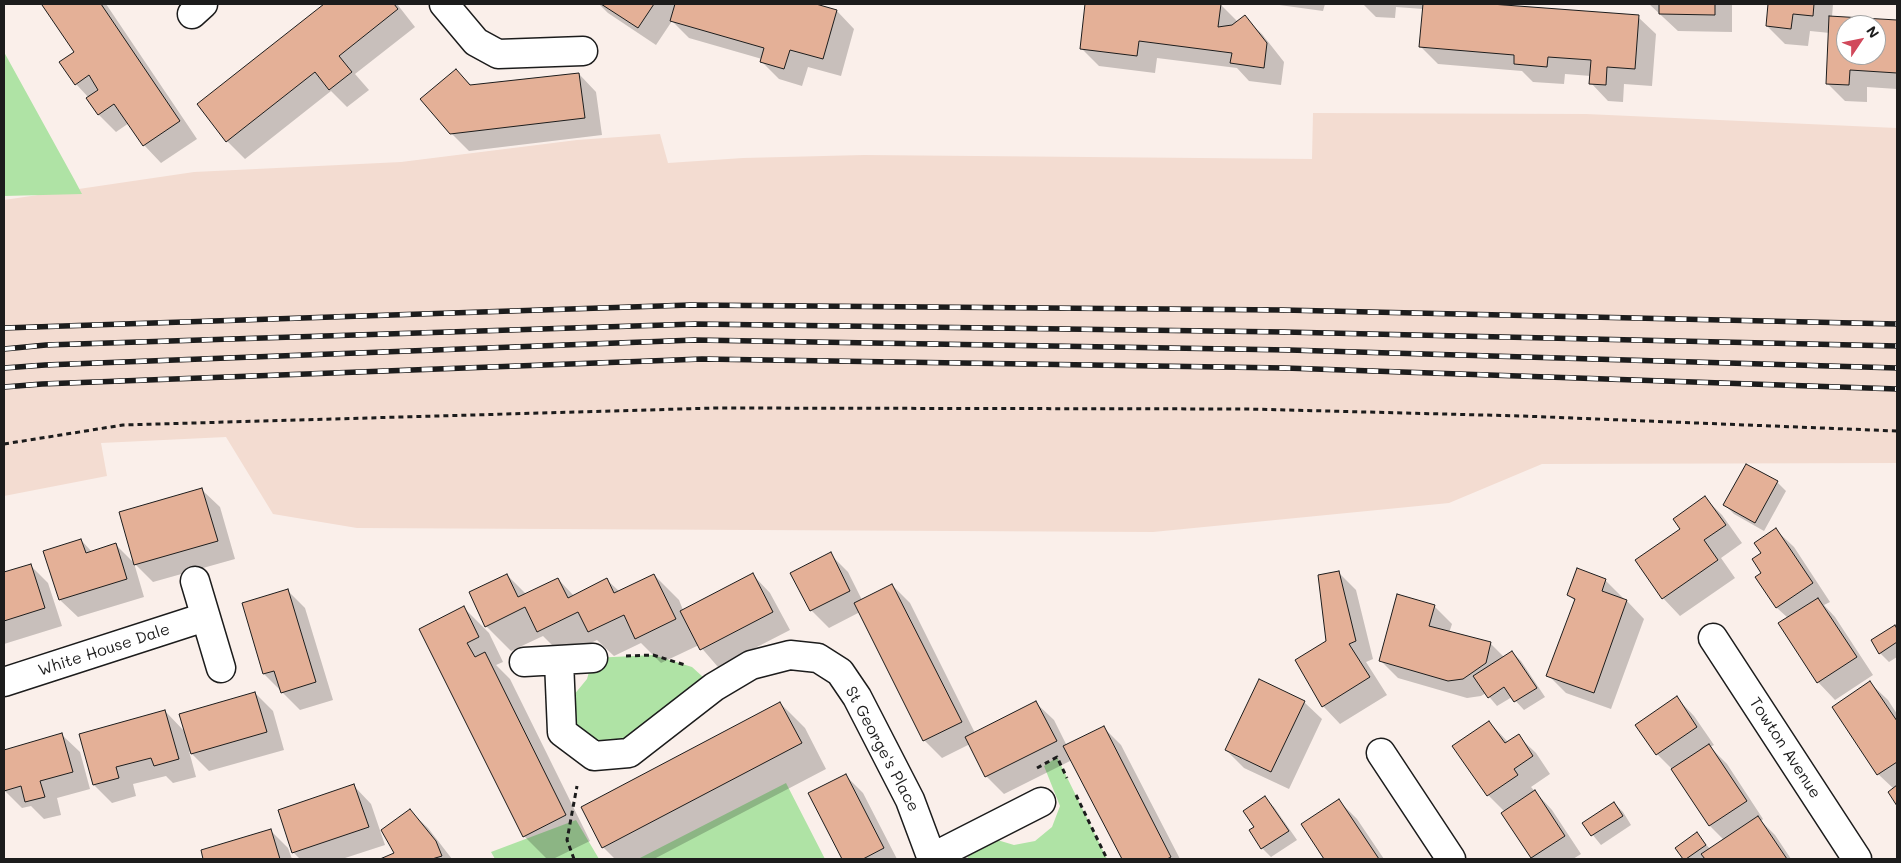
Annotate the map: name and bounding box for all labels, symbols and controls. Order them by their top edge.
north arrow [1836,15,1886,65]
text: N [1862,22,1884,42]
street label: White House Dale [36,620,172,680]
street label: St George's Place [841,683,923,815]
street label: Towton Avenue [1745,694,1825,802]

